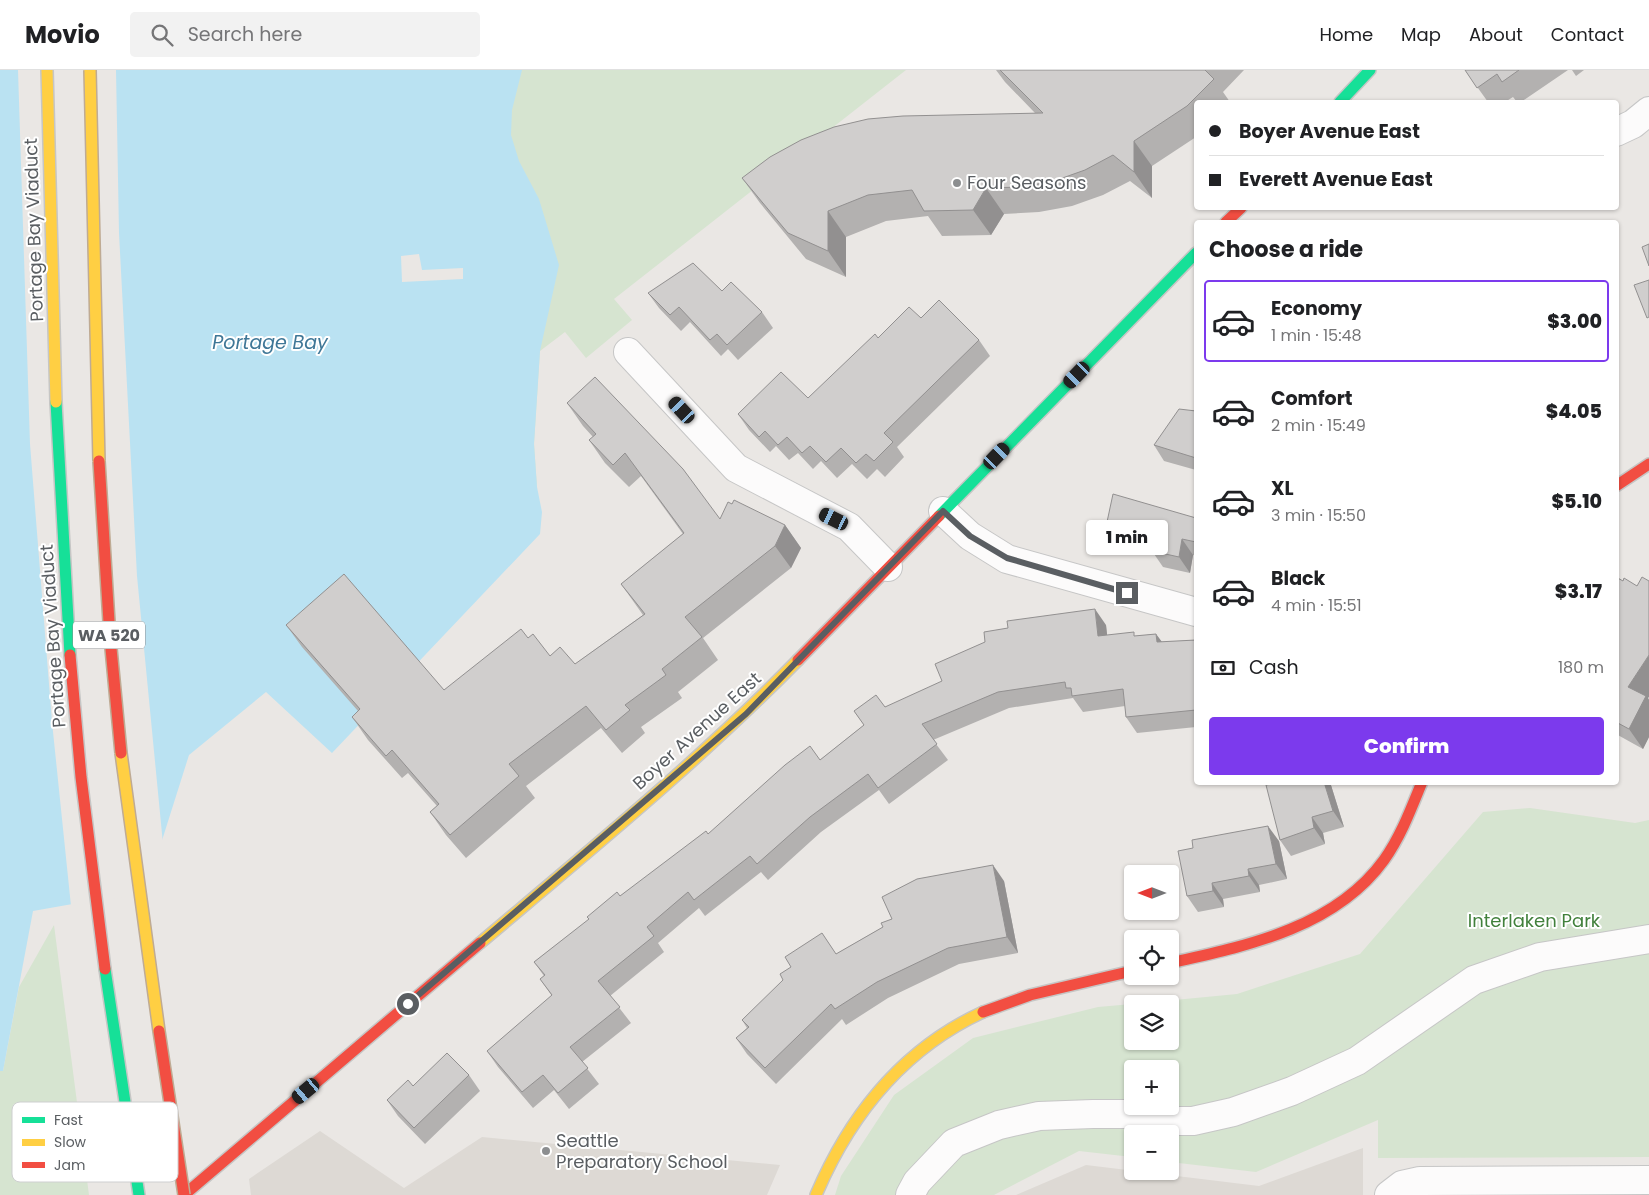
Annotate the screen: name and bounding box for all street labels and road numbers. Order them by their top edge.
street label: Portage Bay Viaduct [18,138,49,322]
street label: Portage Bay Viaduct [34,544,71,728]
road number: WA 520 [73,622,145,648]
street label: Boyer Avenue East [627,666,766,795]

